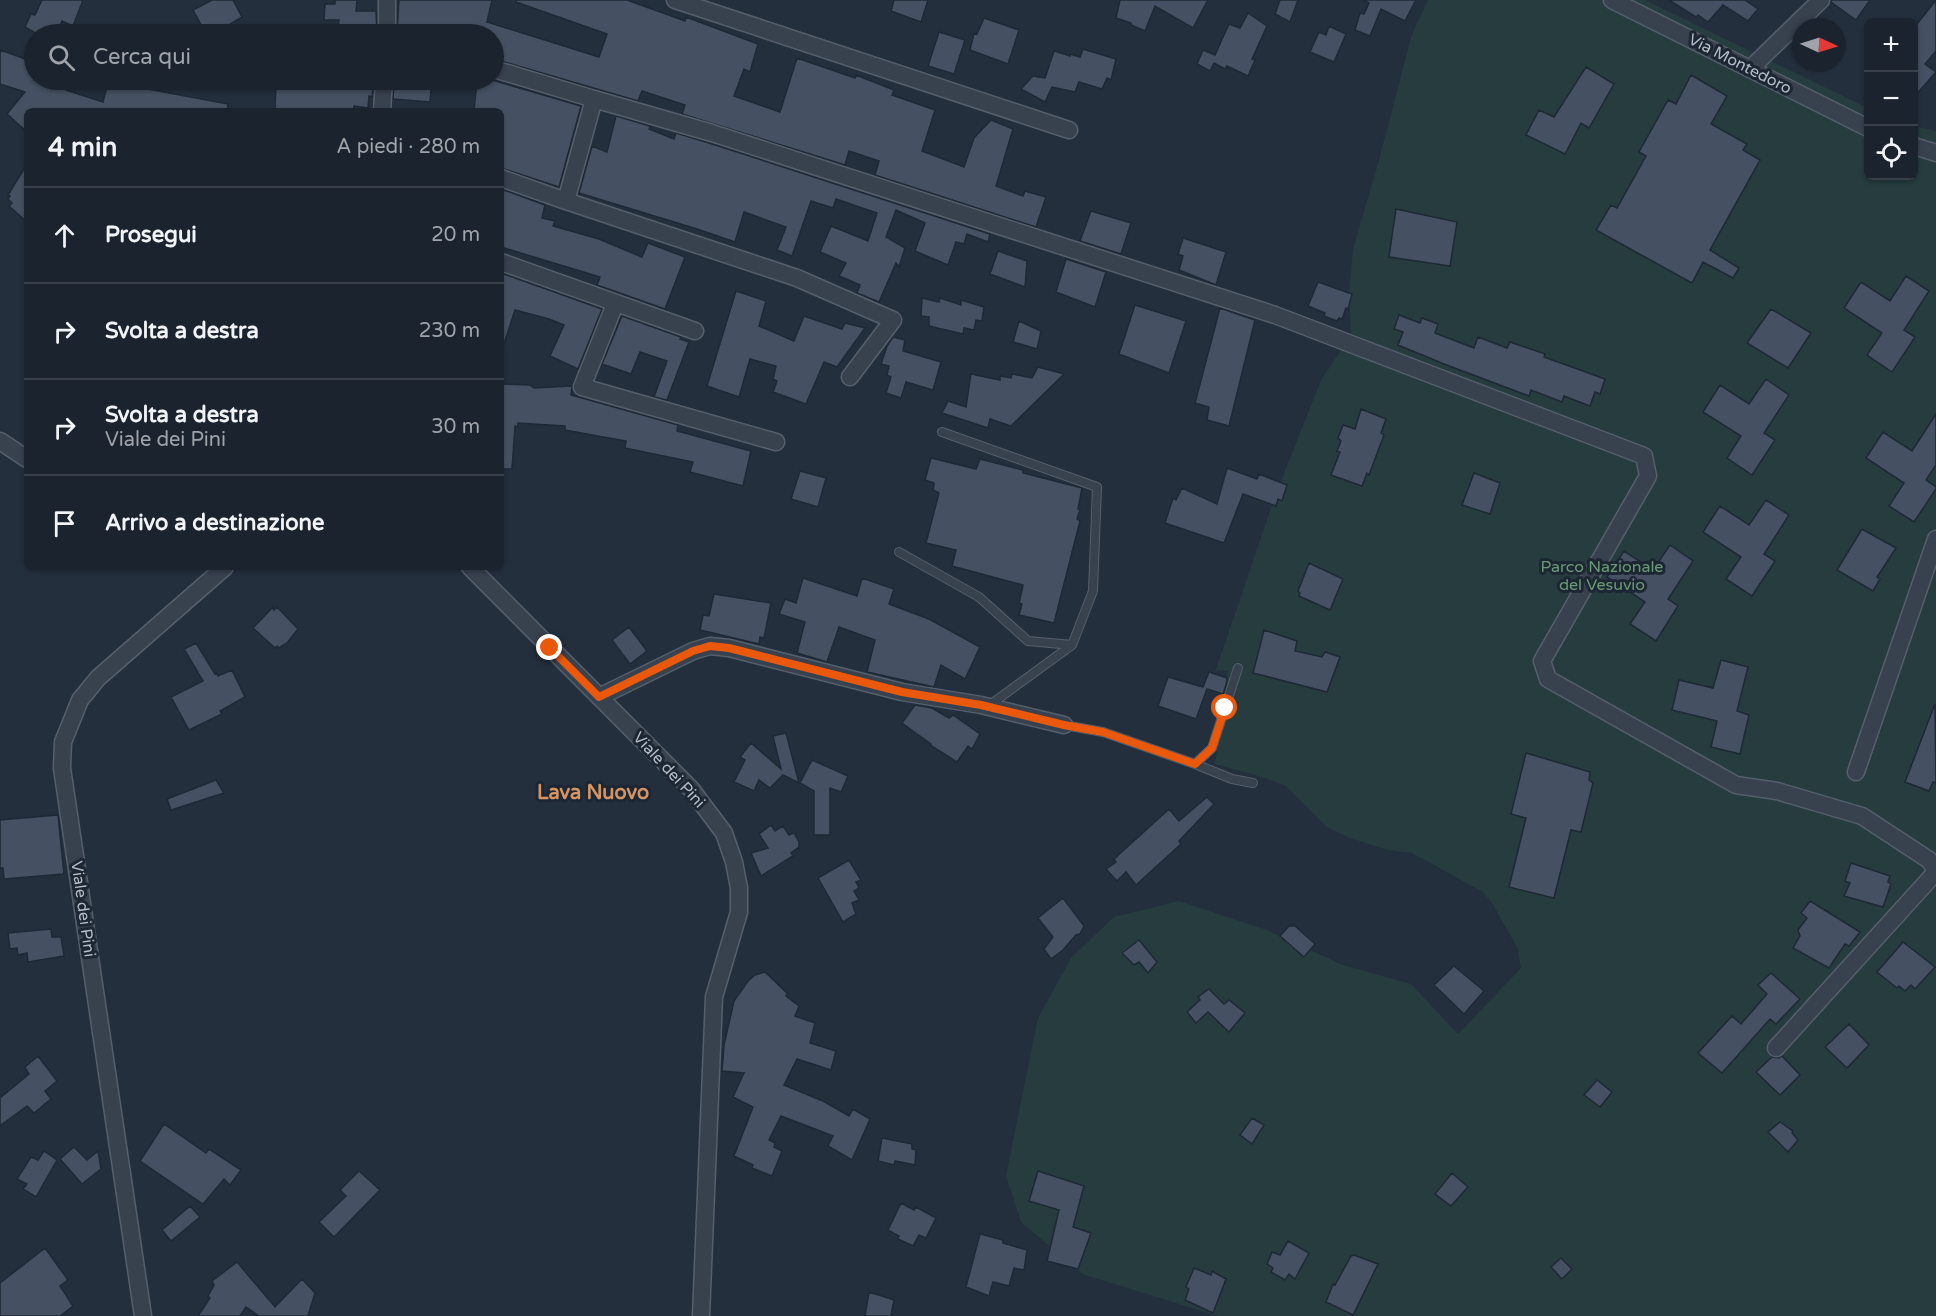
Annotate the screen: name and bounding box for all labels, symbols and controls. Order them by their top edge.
north arrow [1792,18,1846,72]
map controls [1864,18,1918,180]
button: + [1864,18,1918,72]
search box [24,24,504,90]
street label: Via Montedoro [1685,29,1795,99]
icon: search [45,41,78,74]
text: Cerca qui [93,44,191,70]
button: − [1864,72,1918,126]
button: locate [1864,126,1918,180]
text: 4 min [48,132,117,163]
text: A piedi · 280 m [337,135,480,159]
icon: ahead [48,219,81,252]
text: Prosegui [105,222,197,248]
text: 20 m [431,223,480,247]
icon: right [48,315,81,348]
text: Svolta a destra [105,318,259,344]
text: 230 m [419,319,480,343]
text: Svolta a destra [105,402,259,428]
icon: right [48,411,81,444]
text: 30 m [431,415,480,439]
text: Viale dei Pini [105,428,226,452]
icon: arrive [48,507,81,540]
text: Arrivo a destinazione [105,510,324,536]
park label: Parco Nazionale del Vesuvio [1541,557,1663,595]
route end [536,634,562,660]
route start [1211,694,1237,720]
street label: Viale dei Pini [629,728,709,812]
district label: Lava Nuovo [537,781,649,805]
street label: Viale dei Pini [66,860,100,958]

